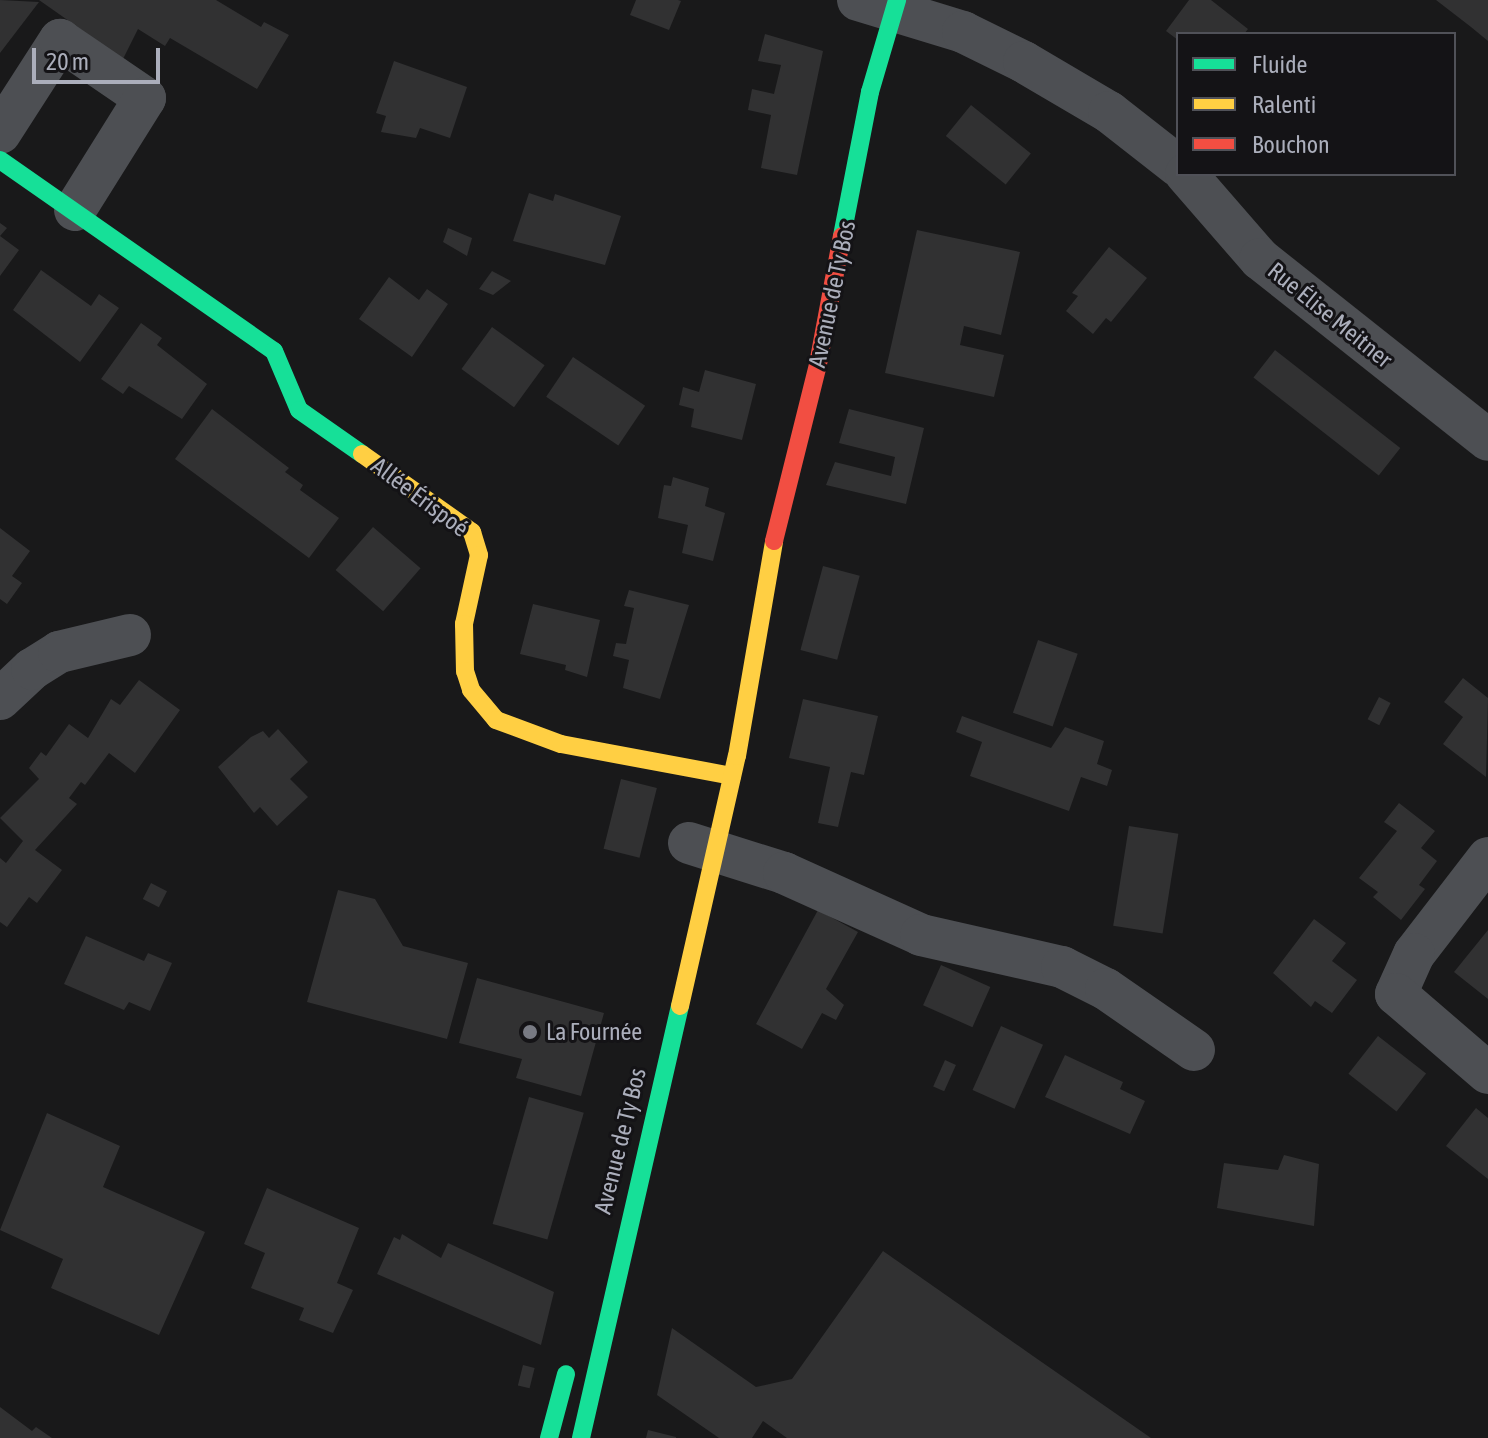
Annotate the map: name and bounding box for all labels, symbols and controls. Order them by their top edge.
scale bar [36,32,164,82]
legend [1176,32,1456,176]
text: 20 m [46,48,89,75]
text: Fluide [1252,51,1307,78]
text: Ralenti [1252,91,1316,118]
text: Bouchon [1252,131,1330,158]
street label: Avenue de Ty Bos [802,218,862,370]
street label: Rue Élise Meitner [1262,256,1398,374]
street label: Allée Érispoé [366,451,474,543]
place label: La Fournée [546,1018,642,1046]
marker: La Fournée [521,1023,539,1041]
street label: Avenue de Ty Bos [588,1065,652,1217]

